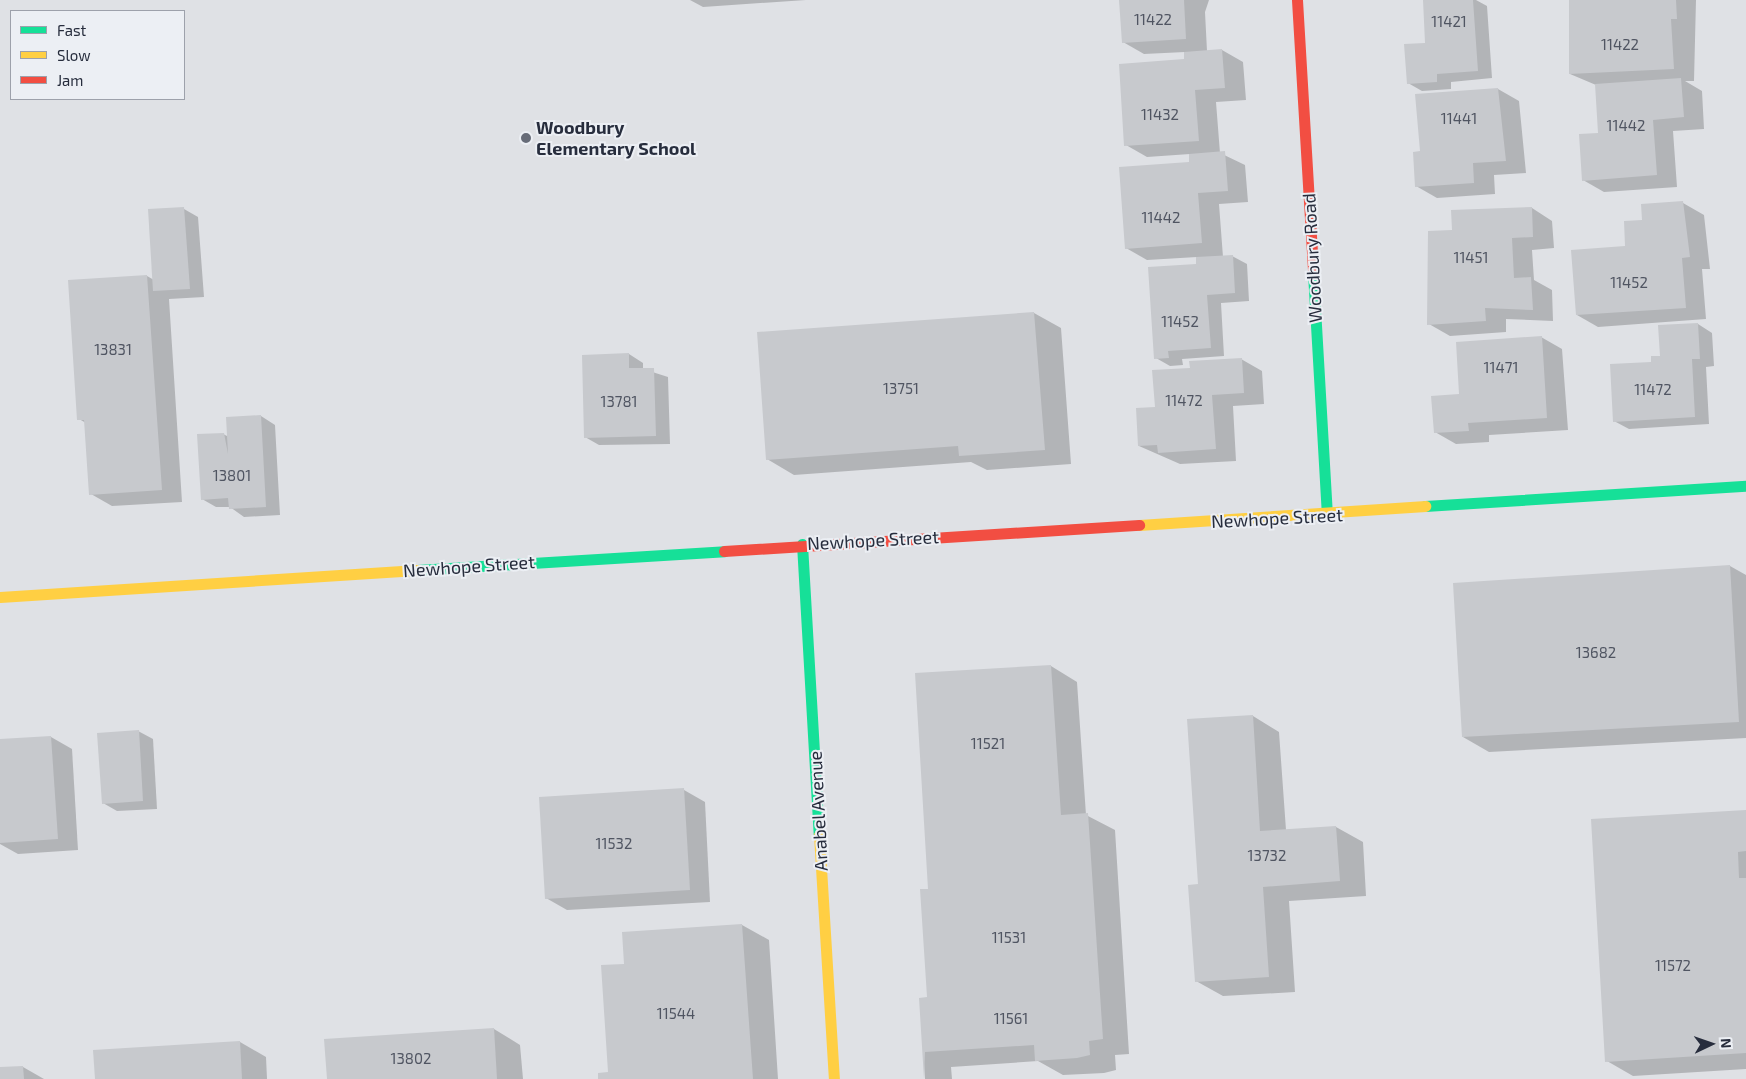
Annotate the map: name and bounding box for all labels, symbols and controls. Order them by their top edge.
legend [10,10,185,100]
house number: 11422 [1134,11,1172,29]
house number: 11421 [1431,13,1467,31]
text: Fast [57,21,86,39]
house number: 11422 [1601,36,1639,54]
text: Slow [57,46,91,64]
text: Jam [57,71,83,89]
house number: 11432 [1141,106,1179,124]
house number: 11441 [1441,110,1477,128]
place label: Woodbury Elementary School [536,117,696,160]
house number: 11442 [1607,117,1645,135]
marker: Woodbury Elementary School [520,132,532,144]
street label: Woodbury Road [1298,192,1326,324]
house number: 11442 [1142,209,1180,227]
house number: 11451 [1453,249,1489,267]
house number: 11452 [1610,274,1648,292]
house number: 11452 [1161,313,1199,331]
house number: 13831 [94,341,132,359]
house number: 11471 [1484,359,1518,377]
house number: 13751 [883,380,919,398]
house number: 11472 [1634,381,1672,399]
house number: 11472 [1165,392,1203,410]
house number: 13781 [600,393,638,411]
house number: 13801 [213,467,251,485]
street label: Newhope Street [1211,504,1343,532]
street label: Newhope Street [807,526,939,554]
street label: Newhope Street [402,551,536,581]
house number: 13682 [1576,644,1616,662]
house number: 11521 [971,735,1005,753]
street label: Anabel Avenue [804,750,832,872]
house number: 11532 [596,835,632,853]
house number: 13732 [1248,847,1286,865]
house number: 11531 [992,929,1026,947]
house number: 11572 [1655,957,1691,975]
house number: 11544 [657,1005,695,1023]
house number: 11561 [994,1010,1028,1028]
north arrow [1686,1019,1736,1069]
text: N [1718,1038,1735,1049]
house number: 13802 [391,1050,431,1068]

